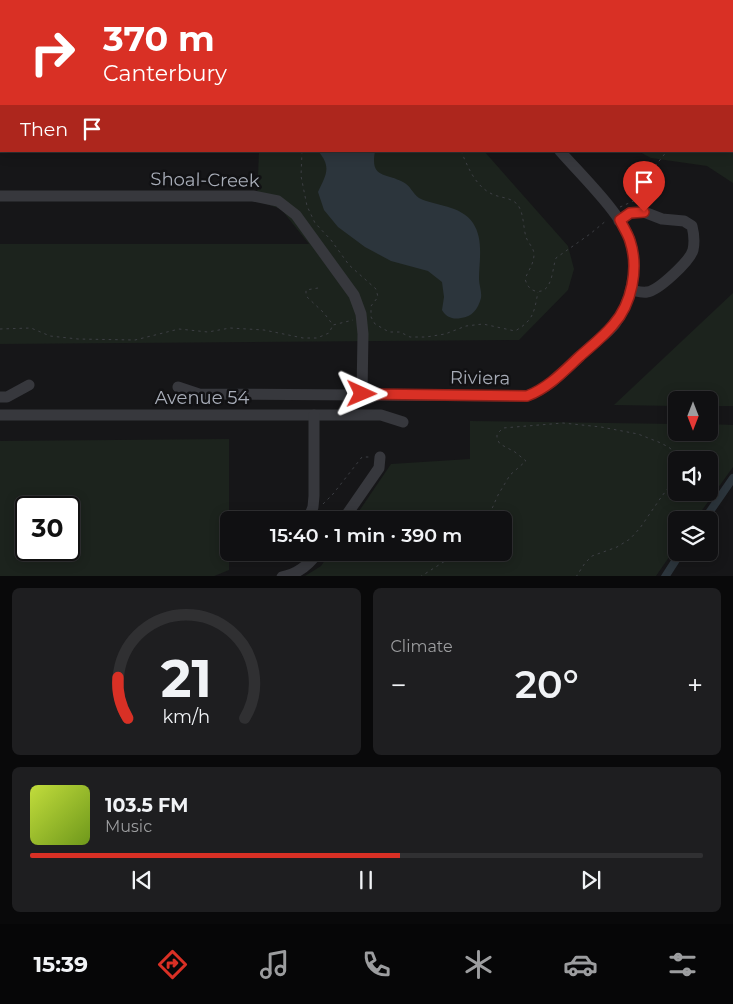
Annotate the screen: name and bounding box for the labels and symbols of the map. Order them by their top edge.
pin [623,161,665,212]
street label: Shoal-Creek [150,168,260,192]
street label: Riviera [450,366,510,390]
position arrow [335,367,387,419]
street label: Avenue 54 [155,387,249,409]
north arrow [668,391,718,441]
speed limit sign: 30 [15,496,80,561]

